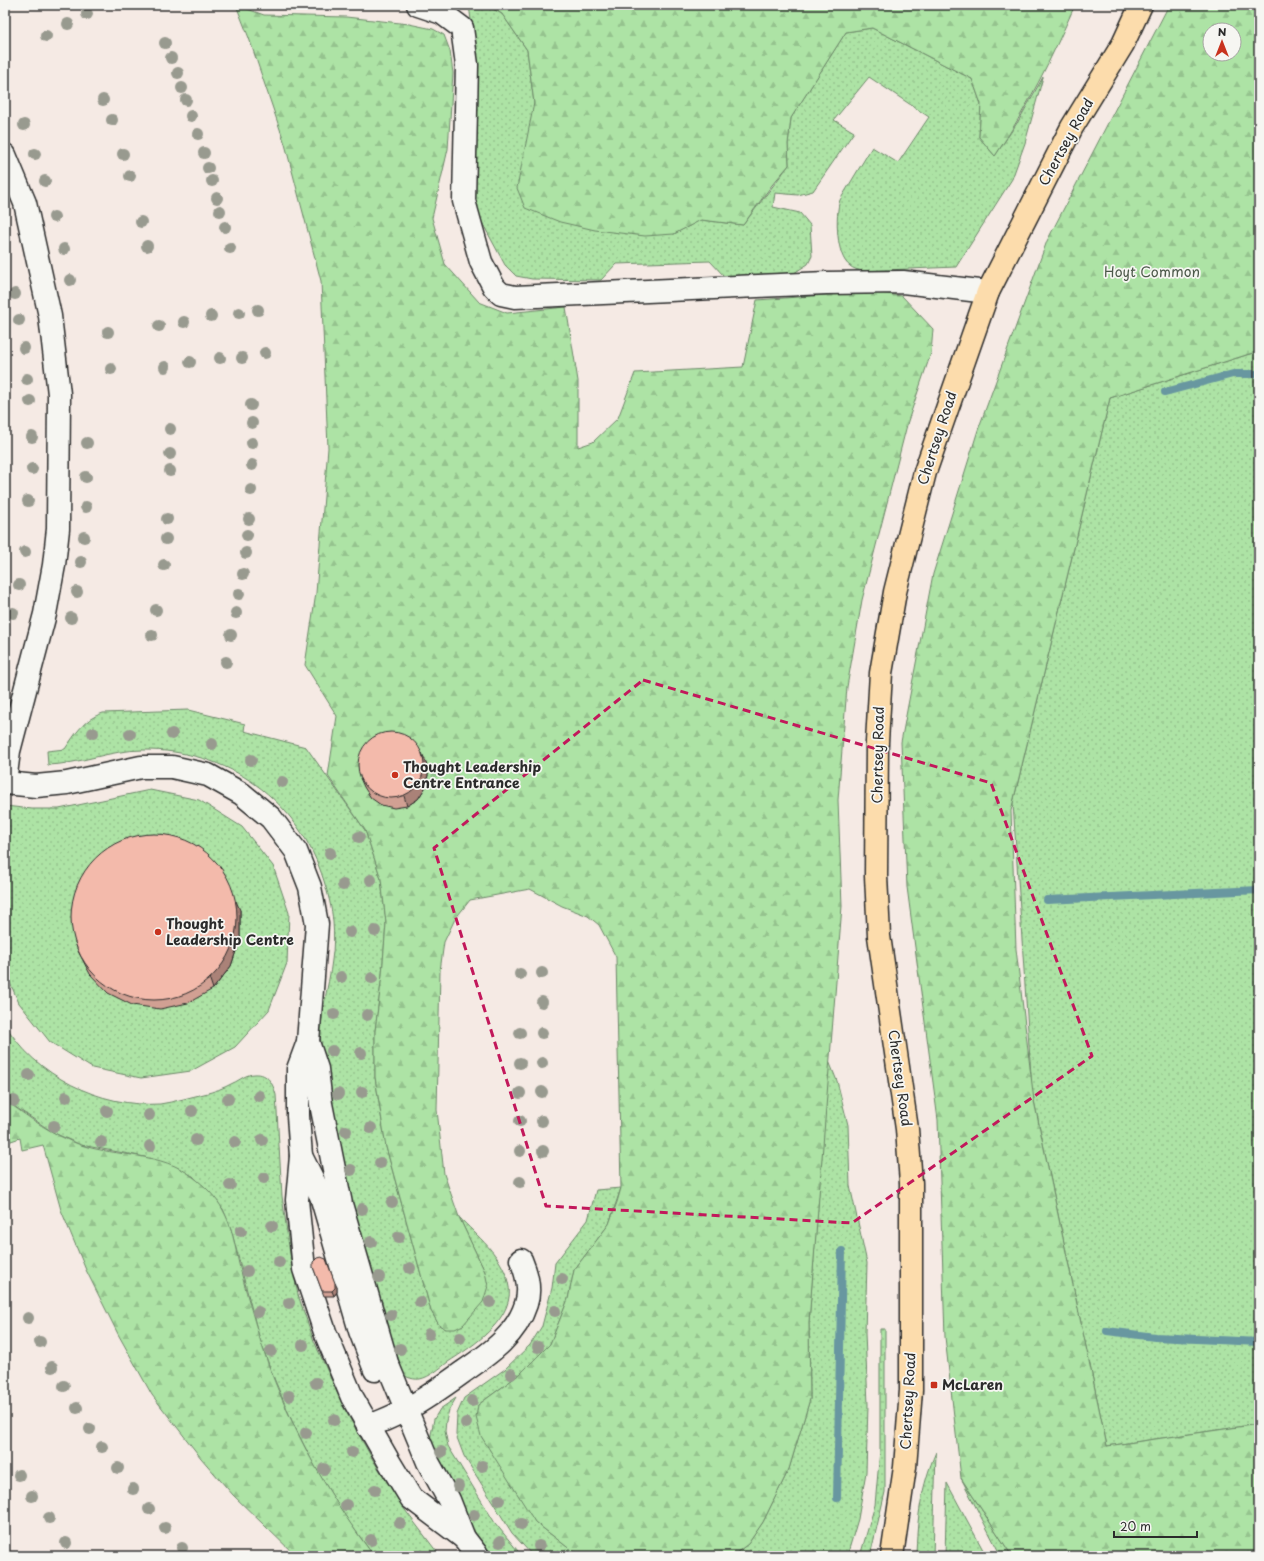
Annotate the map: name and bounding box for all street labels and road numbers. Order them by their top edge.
street label: Chertsey Road [1033,94,1098,189]
street label: Chertsey Road [911,388,962,487]
street label: Chertsey Road [866,706,889,804]
street label: Chertsey Road [883,1028,918,1128]
street label: Chertsey Road [894,1352,921,1450]

